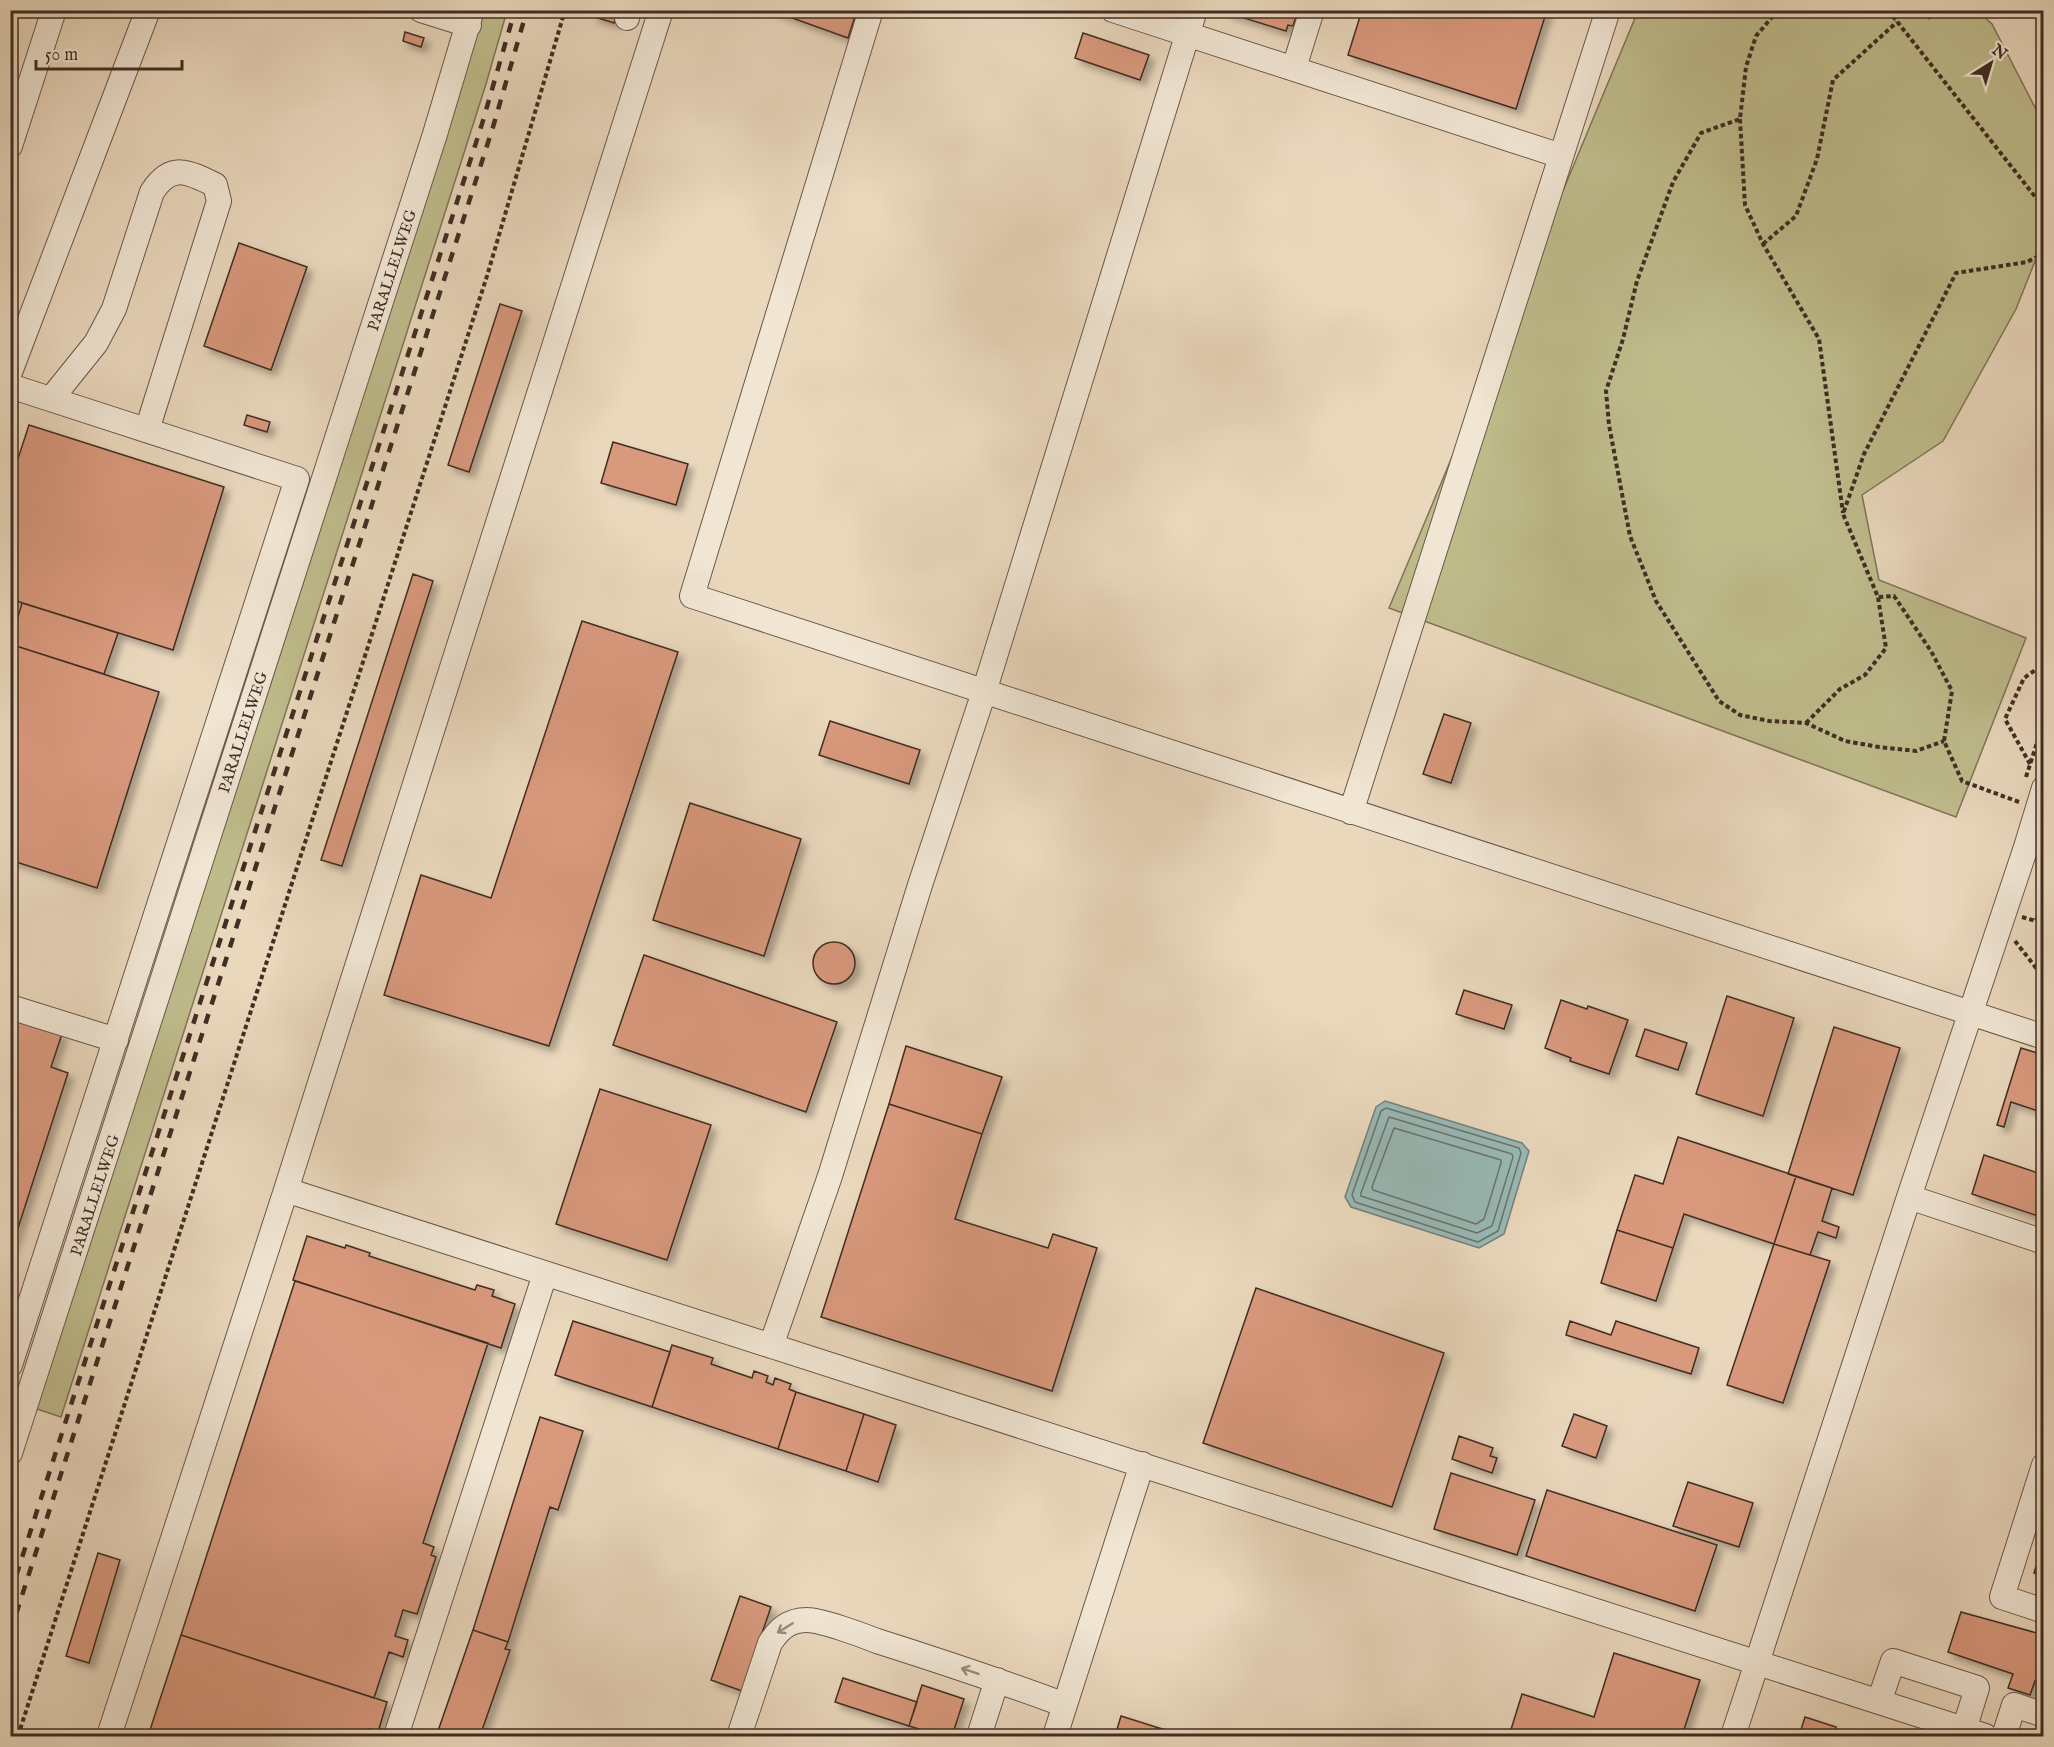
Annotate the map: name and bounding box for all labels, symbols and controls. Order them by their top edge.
scale bar [36,33,182,71]
north arrow [1961,33,2021,93]
text: N [1986,40,2010,65]
text: 50 m [45,44,78,67]
street label: PARALLELWEG [364,207,422,334]
street label: PARALLELWEG [215,669,273,796]
street label: PARALLELWEG [67,1132,125,1259]
one-way arrow [777,1622,794,1634]
one-way arrow [961,1665,980,1676]

